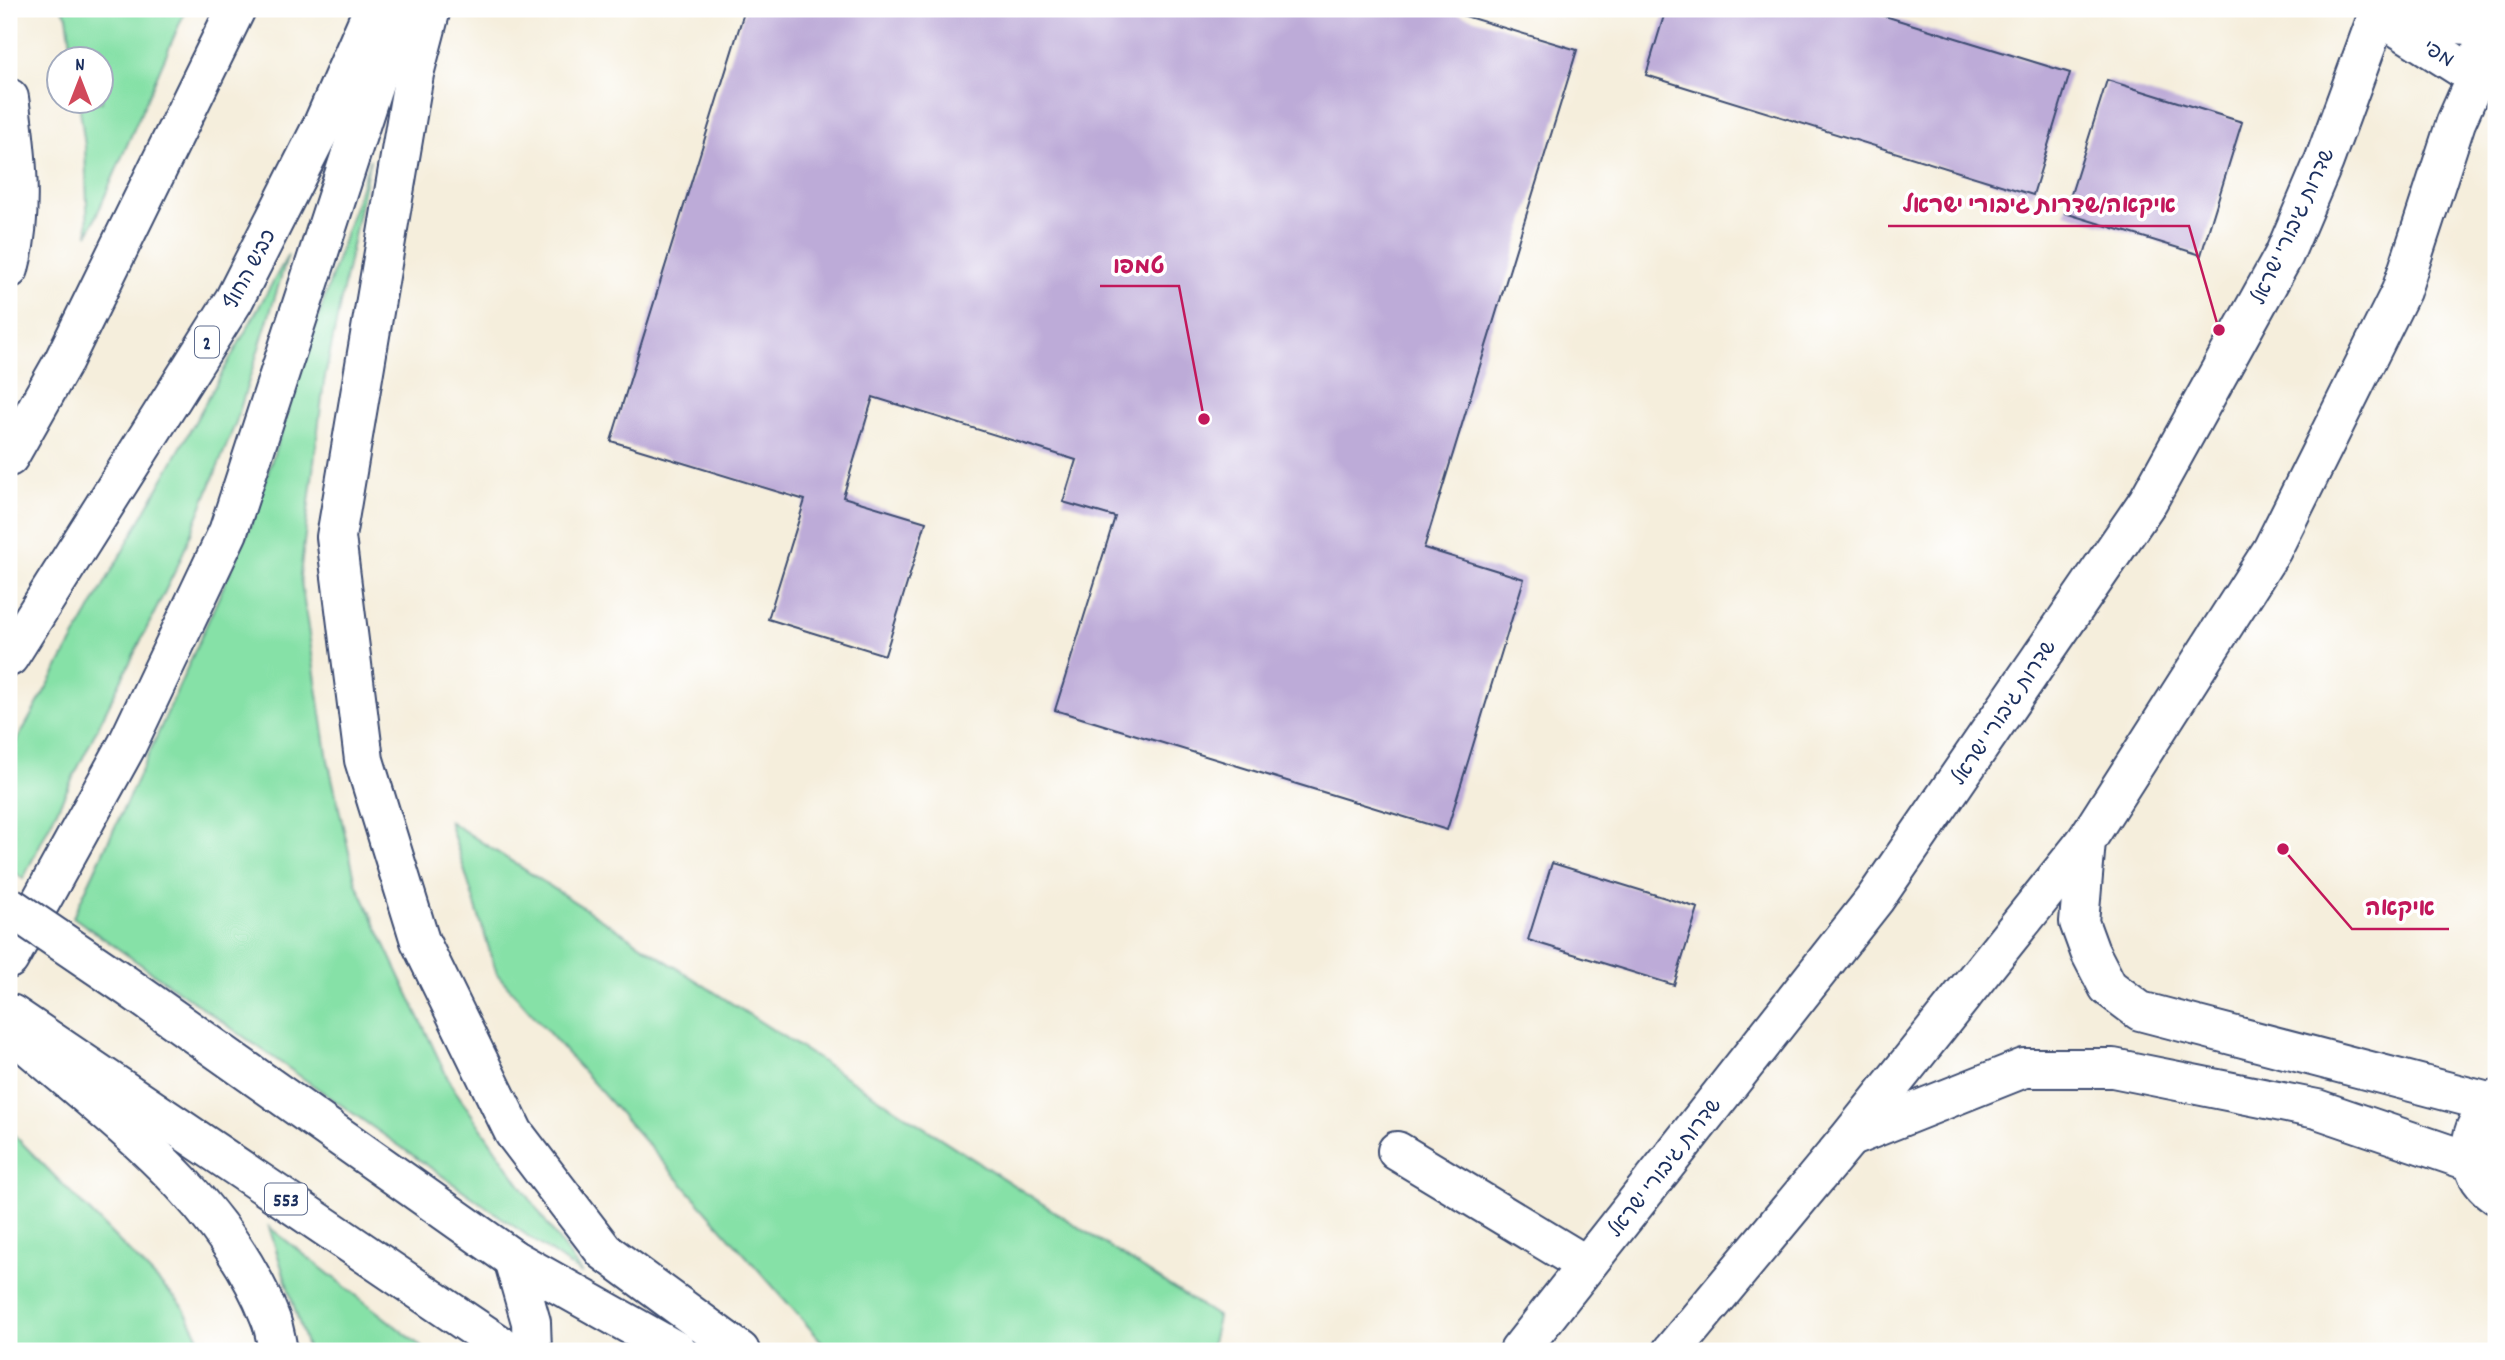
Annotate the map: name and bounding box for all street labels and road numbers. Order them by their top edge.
street label: מפי [2416,34,2459,77]
street label: שדרות גיבורי ישראל [2245,144,2344,311]
street label: כביש החוף [218,225,285,316]
road number: 2 [195,326,219,358]
street label: שדרות גיבורי ישראל [1946,635,2065,792]
street label: שדרות גיבורי ישראל [1602,1093,1731,1245]
road number: 553 [265,1184,307,1214]

